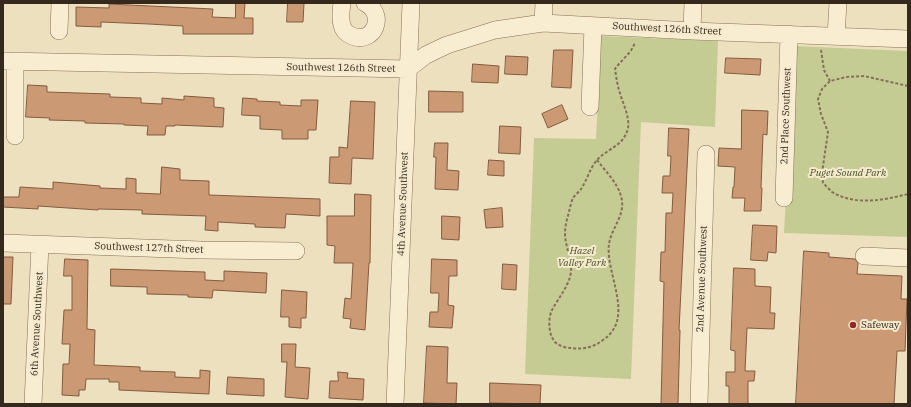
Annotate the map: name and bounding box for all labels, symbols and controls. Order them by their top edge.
street label: Southwest 126th Street [612,20,722,38]
street label: Southwest 126th Street [286,61,396,75]
street label: 2nd Place Southwest [778,67,794,165]
street label: 4th Avenue Southwest [395,152,411,256]
park label: Puget Sound Park [810,167,886,179]
street label: 2nd Avenue Southwest [694,225,710,333]
street label: Southwest 127th Street [94,240,204,256]
park label: Hazel Valley Park [558,245,606,268]
street label: 6th Avenue Southwest [28,272,46,376]
place label: Safeway [861,319,899,331]
marker: Safeway [848,320,858,330]

